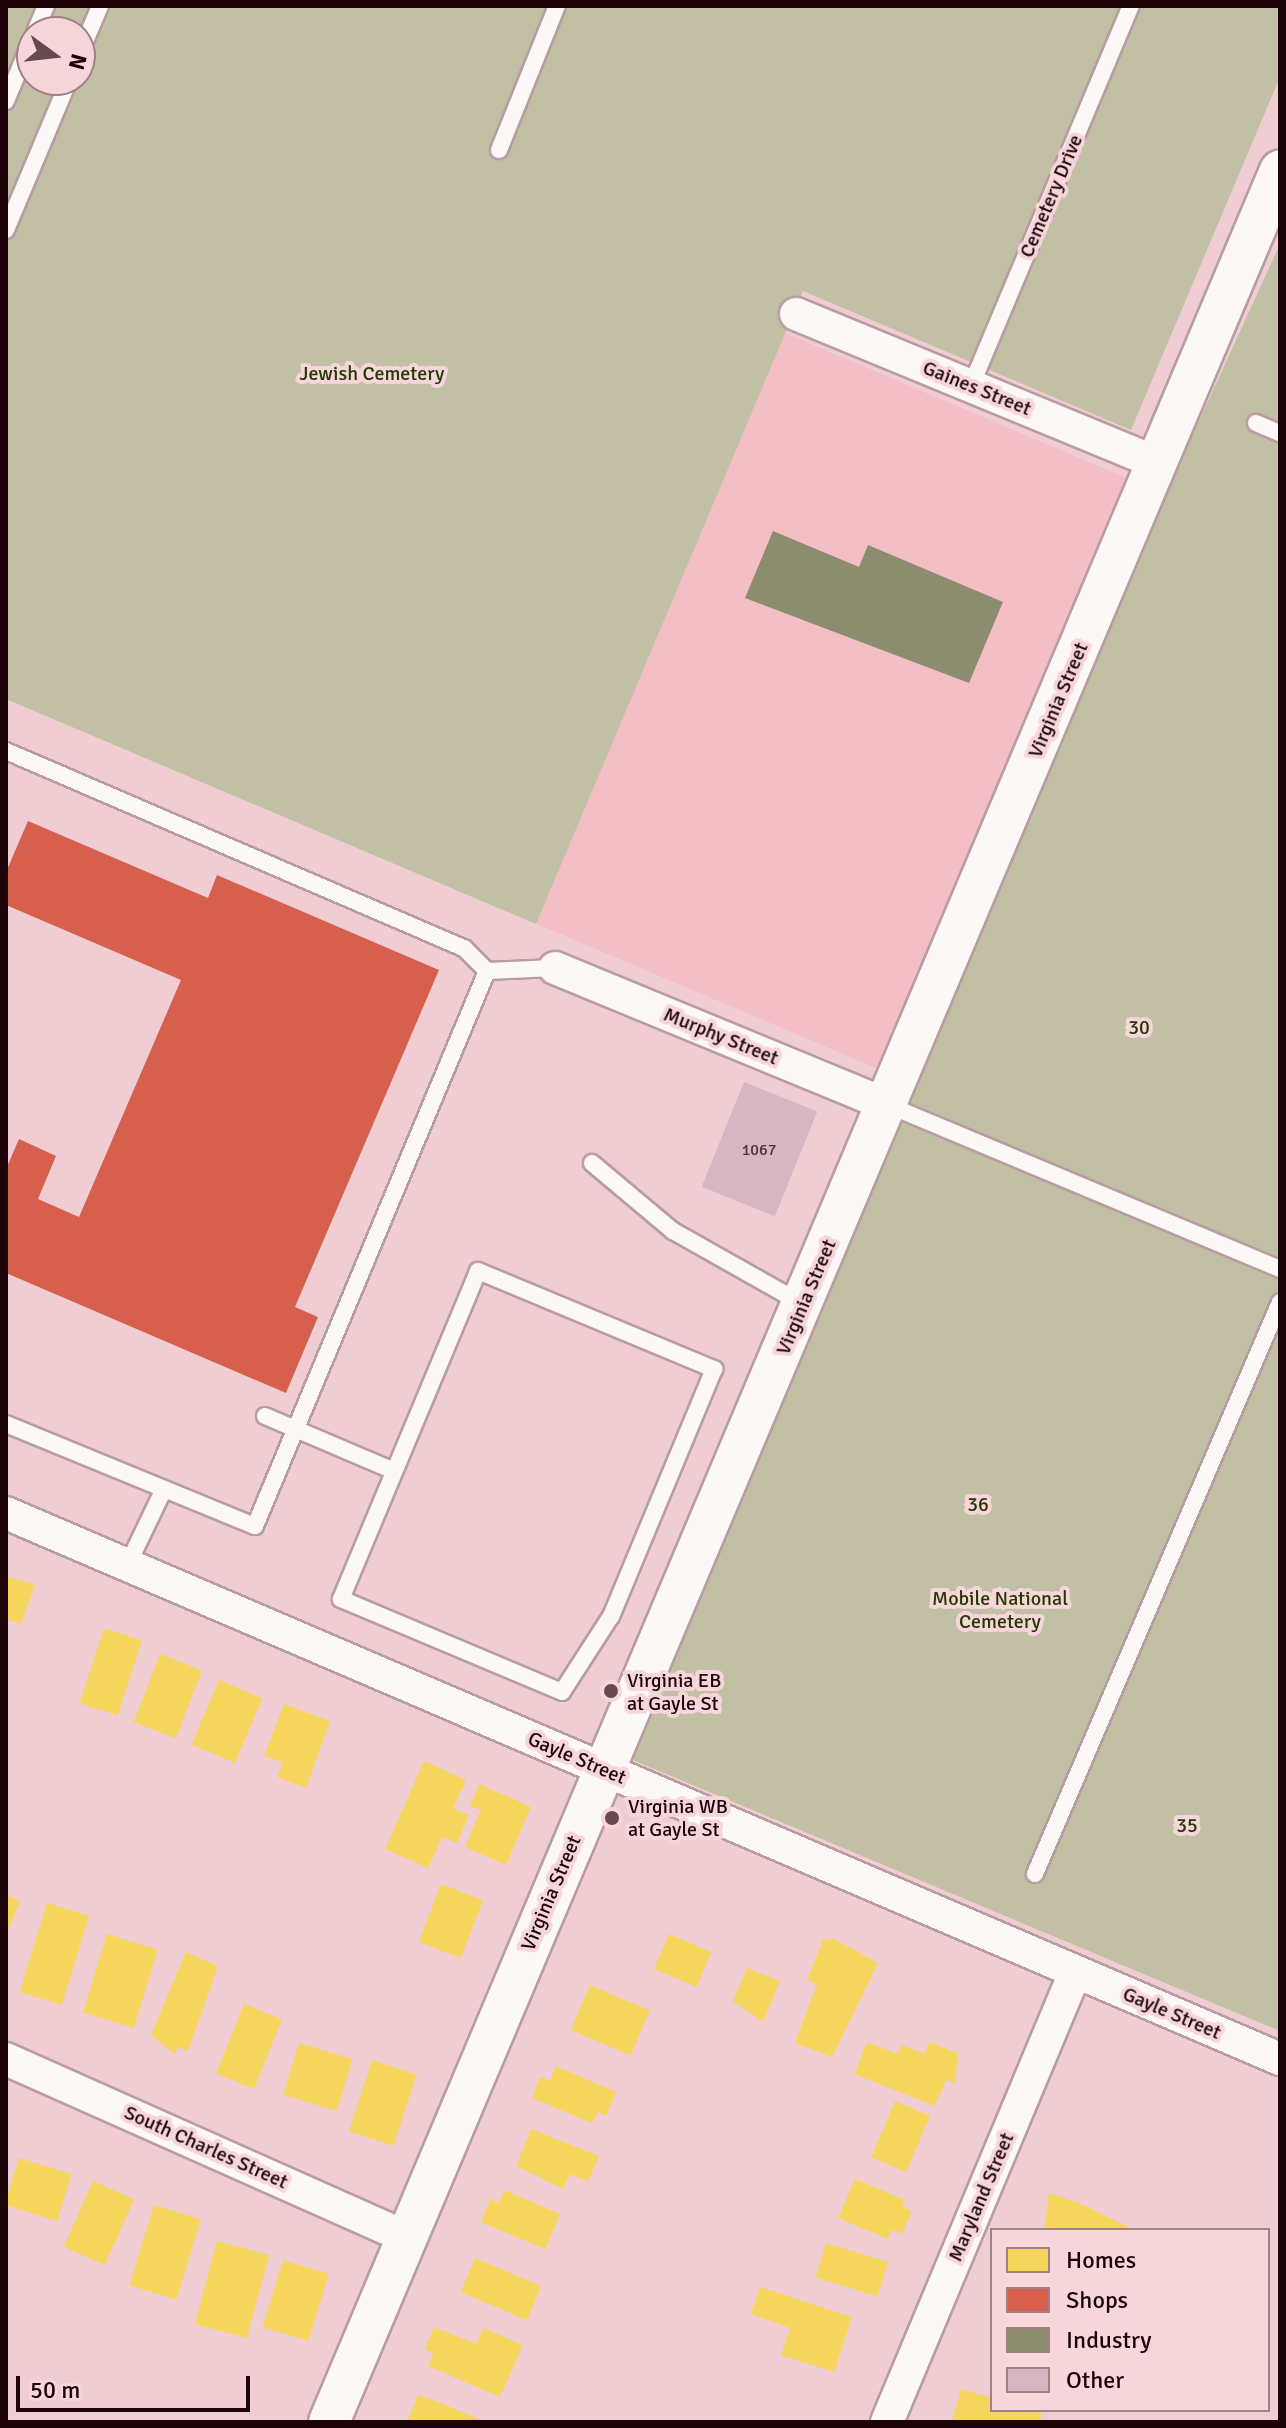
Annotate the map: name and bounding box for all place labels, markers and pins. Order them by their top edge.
place label: Virginia EB at Gayle St [627,1668,721,1715]
marker: Virginia EB at Gayle St [602,1682,620,1700]
place label: Virginia WB at Gayle St [628,1794,728,1841]
marker: Virginia WB at Gayle St [603,1809,621,1827]

